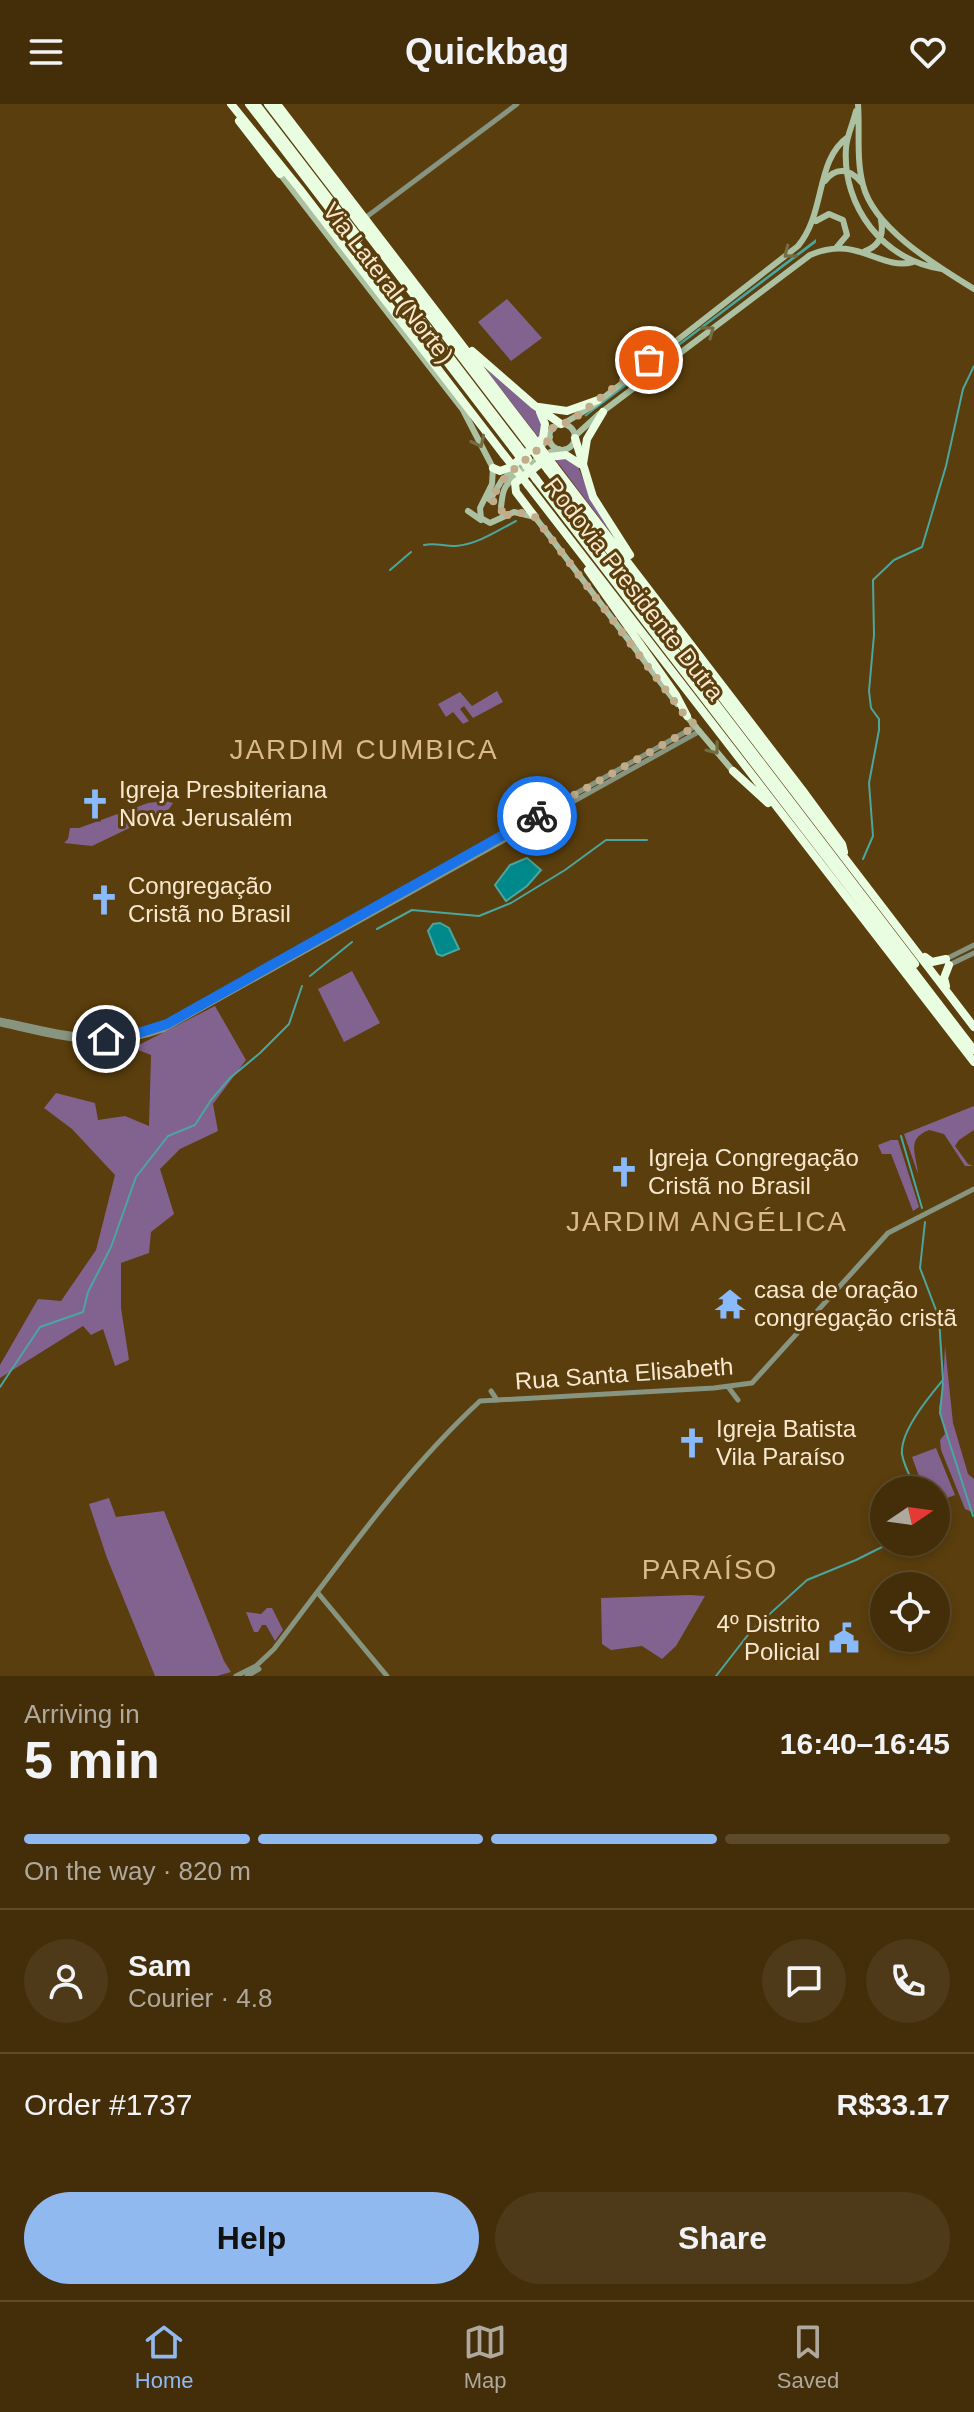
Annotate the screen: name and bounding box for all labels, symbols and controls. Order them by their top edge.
icon: menu [24,30,68,74]
icon: heart [906,30,950,74]
text: Quickbag [405,31,569,72]
street label: Via Lateral (Norte) [318,197,459,368]
one-way arrow [784,243,798,258]
pin [615,326,683,394]
one-way arrow [700,326,715,340]
icon: bag [627,338,671,382]
one-way arrow [470,433,485,448]
street label: Rodovia Presidente Dutra [539,472,730,706]
district label: JARDIM CUMBICA [229,734,499,765]
one-way arrow [705,741,719,755]
place label: Igreja Presbiteriana Nova Jerusalém [119,776,328,831]
courier [497,776,577,856]
church icon: Igreja Presbiteriana Nova Jerusalém [78,787,112,821]
icon: bike [515,794,559,838]
place label: Congregação Cristã no Brasil [128,872,291,927]
church icon: Congregação Cristã no Brasil [87,883,121,917]
pin [72,1005,140,1073]
icon: home [84,1017,128,1061]
place label: Igreja Congregação Cristã no Brasil [648,1144,859,1199]
church icon: Igreja Congregação Cristã no Brasil [607,1155,641,1189]
district label: JARDIM ANGÉLICA [566,1206,848,1237]
place label: casa de oração congregação cristã [754,1276,957,1331]
temple icon: casa de oração congregação cristã [713,1287,747,1321]
street label: Rua Santa Elisabeth [514,1352,734,1395]
place label: Igreja Batista Vila Paraíso [716,1415,857,1470]
church icon: Igreja Batista Vila Paraíso [675,1426,709,1460]
north arrow [870,1476,950,1556]
map controls [870,1476,950,1652]
district label: PARAÍSO [642,1554,778,1585]
button: locate [870,1572,950,1652]
place label: 4º Distrito Policial [717,1610,820,1665]
public building icon: 4º Distrito Policial [827,1621,861,1655]
text: Arriving in [24,1699,140,1729]
text: 16:40–16:45 [780,1727,950,1760]
text: 5 min [24,1731,160,1789]
text: On the way · 820 m [24,1856,251,1886]
button: person [24,1939,108,2023]
button: chat [762,1939,846,2023]
button: phone [866,1939,950,2023]
text: Sam [128,1949,191,1982]
text: Courier · 4.8 [128,1983,273,2013]
text: Order #1737 [24,2088,192,2121]
text: R$33.17 [837,2088,950,2121]
button: Help [24,2192,479,2284]
button: Share [495,2192,950,2284]
tab: Home [135,2320,194,2394]
tab: Map [463,2320,507,2394]
tab: Saved [777,2320,839,2394]

